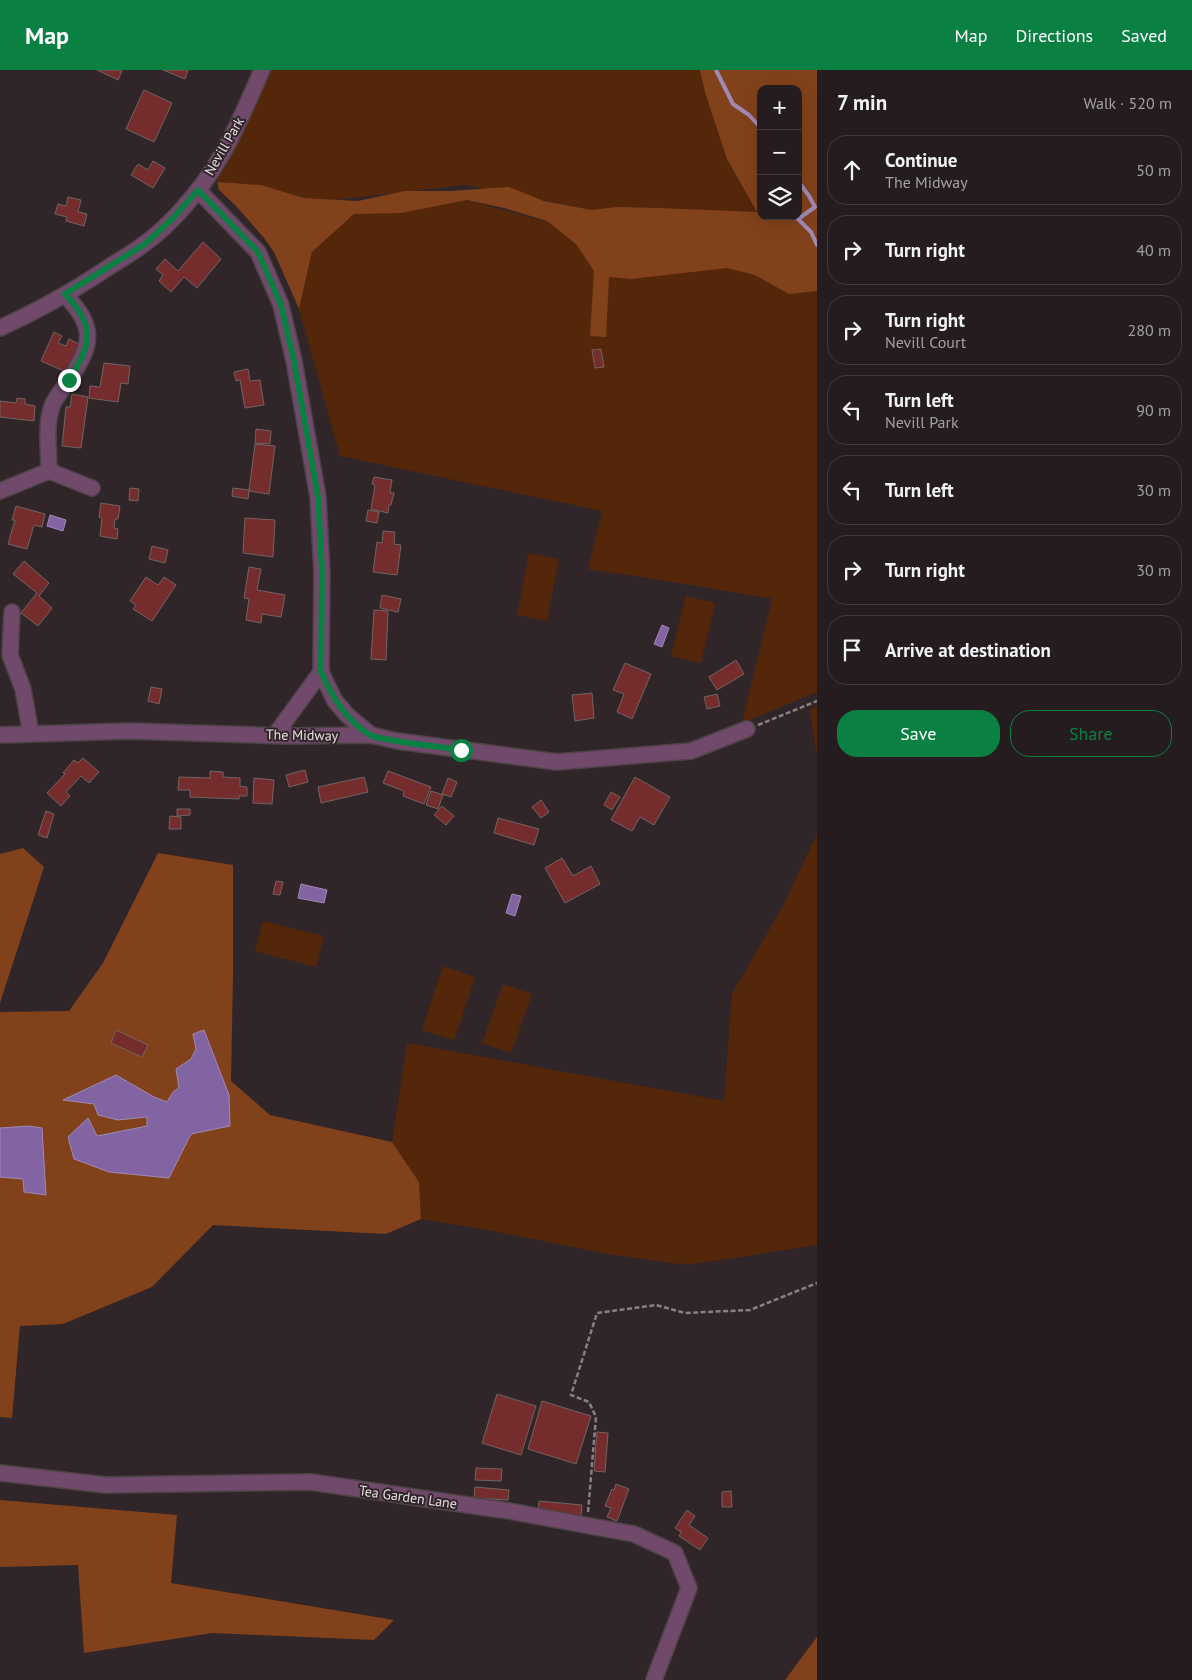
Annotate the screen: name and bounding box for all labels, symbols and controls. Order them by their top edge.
text: Map [25,20,69,51]
text: Map [955,24,987,47]
text: Directions [1015,24,1093,47]
text: Saved [1121,24,1167,47]
map controls [757,85,802,220]
button: + [757,85,802,130]
text: 7 min [837,89,887,116]
text: Walk · 520 m [1083,93,1172,113]
street label: Nevill Park [200,113,248,178]
button: − [757,130,802,175]
text: Continue [885,148,957,172]
icon: ahead [838,156,866,184]
text: 50 m [1136,160,1171,180]
text: The Midway [885,172,968,192]
button: layers [757,175,802,220]
icon: right [838,236,866,264]
text: Turn right [885,238,965,262]
text: 40 m [1136,240,1171,260]
text: Turn right [885,308,965,332]
icon: right [838,316,866,344]
text: 280 m [1128,320,1171,340]
text: Nevill Court [885,332,966,352]
route end [58,369,81,392]
text: Turn left [885,388,954,412]
icon: left [838,396,866,424]
text: 90 m [1136,400,1171,420]
text: Nevill Park [885,412,959,432]
icon: left [838,476,866,504]
text: Turn left [885,478,954,502]
text: 30 m [1136,480,1171,500]
icon: right [838,556,866,584]
text: Turn right [885,558,965,582]
text: 30 m [1136,560,1171,580]
icon: arrive [838,636,866,664]
text: Arrive at destination [885,638,1051,662]
button: Save [837,710,1000,757]
button: Share [1010,710,1172,757]
street label: The Midway [266,725,339,745]
route start [450,739,473,762]
street label: Tea Garden Lane [358,1481,458,1513]

